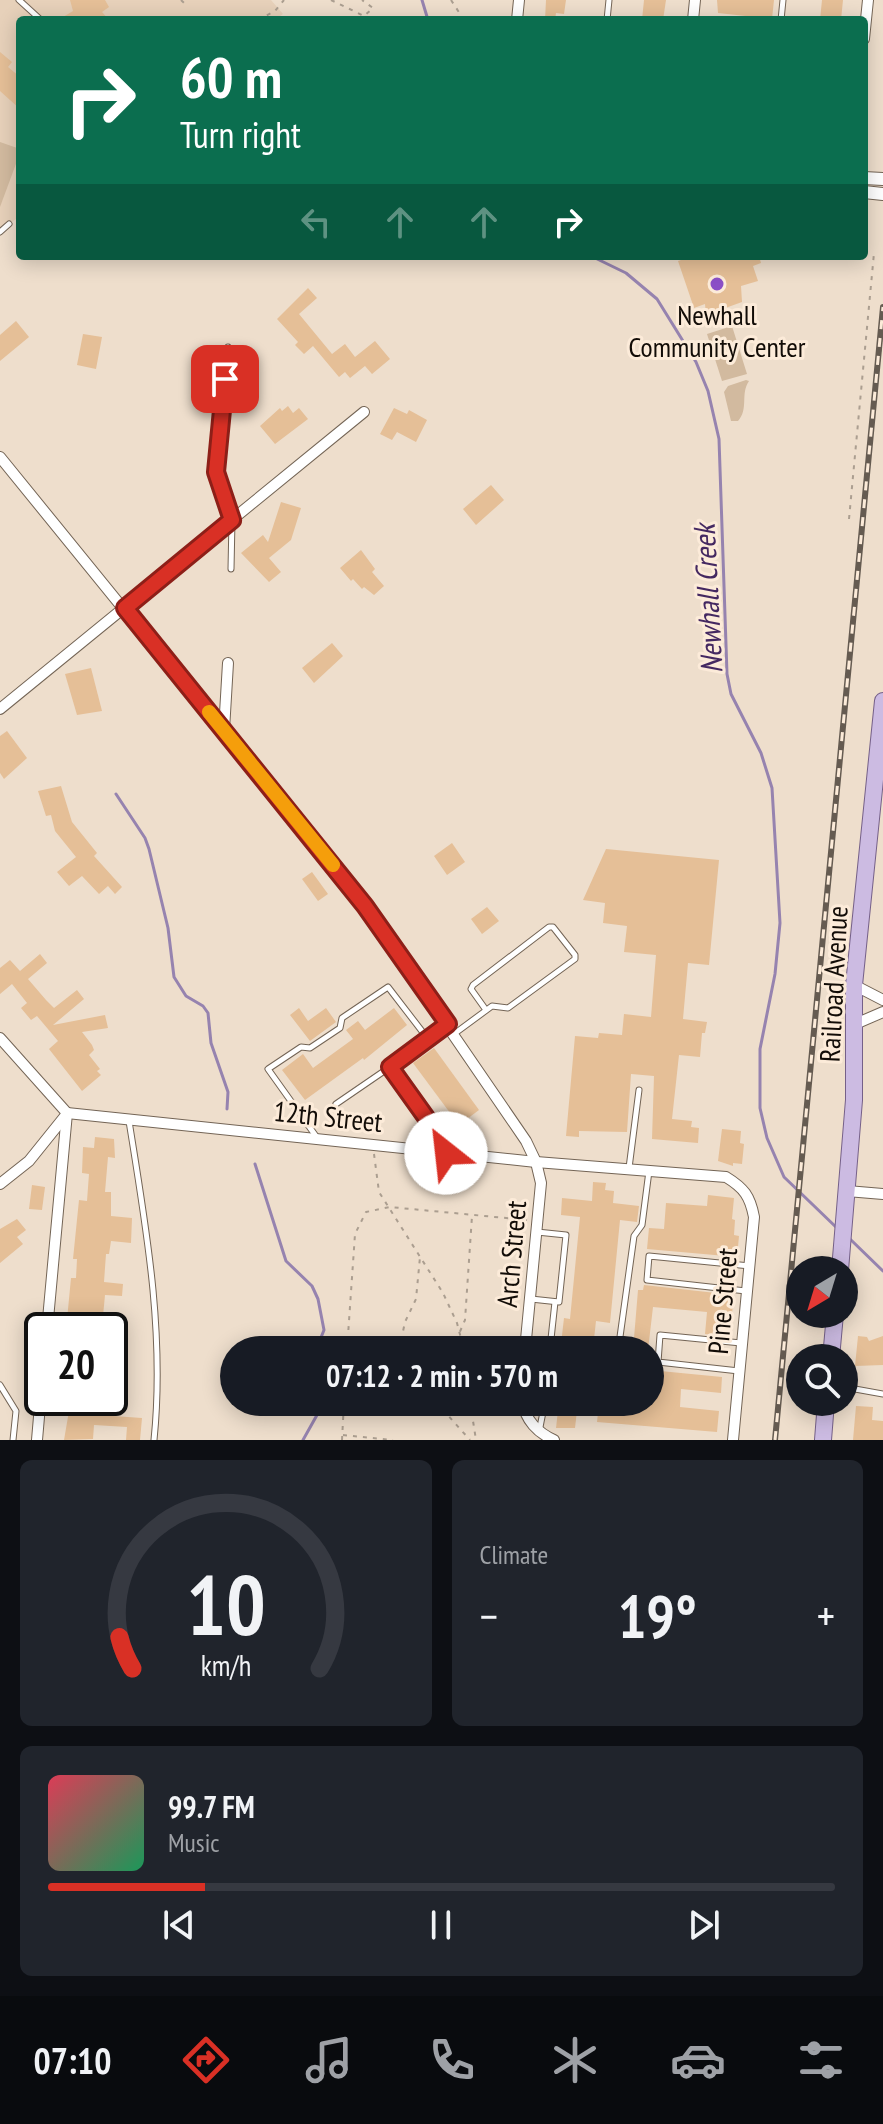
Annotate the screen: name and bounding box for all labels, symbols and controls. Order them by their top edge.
text: 60 m [180,41,282,113]
icon: right [48,48,152,152]
text: Turn right [180,111,301,158]
icon: left [294,200,338,244]
icon: ahead [378,200,422,244]
icon: ahead [462,200,506,244]
icon: right [546,200,590,244]
marker: Newhall Community Center [708,275,726,293]
place label: Newhall Community Center [629,296,806,365]
pin [191,345,259,413]
icon: arrive [203,357,247,401]
water label: Newhall Creek [683,520,730,675]
street label: Railroad Avenue [810,905,856,1063]
street label: 12th Street [272,1092,384,1140]
position arrow [404,1111,488,1195]
street label: Arch Street [488,1199,534,1309]
street label: Pine Street [699,1246,745,1356]
north arrow [786,1256,858,1328]
map controls [786,1256,858,1416]
speed limit sign: 20 [24,1312,128,1416]
button: search [786,1344,858,1416]
text: 07:12 · 2 min · 570 m [326,1356,558,1395]
text: Climate [480,1538,548,1571]
text: 10 [186,1550,266,1658]
text: 19° [618,1577,697,1655]
text: − [480,1587,498,1644]
text: + [817,1587,835,1644]
text: km/h [200,1647,251,1684]
text: 99.7 FM [168,1787,255,1826]
text: Music [168,1826,220,1859]
icon: previous [157,1903,201,1947]
icon: pause [419,1903,463,1947]
icon: next [682,1903,726,1947]
icon: directions [178,2032,234,2088]
icon: music [301,2032,357,2088]
icon: phone [424,2032,480,2088]
icon: climate [547,2032,603,2088]
icon: car [670,2032,726,2088]
icon: filters [793,2032,849,2088]
text: 07:10 [34,2037,111,2084]

